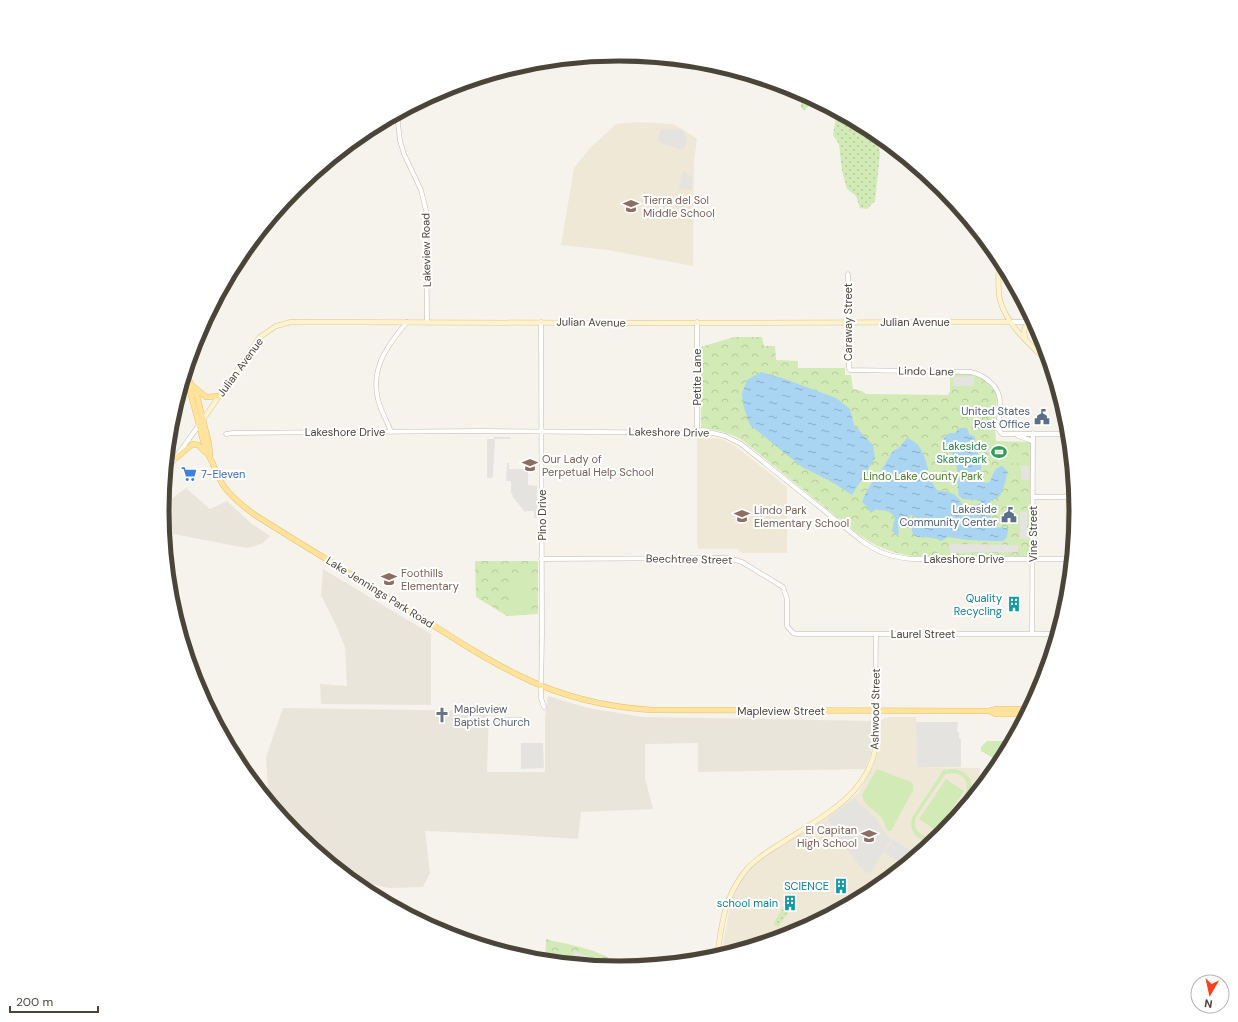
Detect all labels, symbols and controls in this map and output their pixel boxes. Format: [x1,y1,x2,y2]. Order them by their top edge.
place label: Tierra del Sol Middle School [643,193,715,220]
school or university icon: Tierra del Sol Middle School [622,197,640,215]
street label: Lakeview Road [418,213,434,287]
street label: Caraway Street [841,283,855,361]
street label: Julian Avenue [556,314,626,330]
street label: Julian Avenue [880,315,950,329]
street label: Julian Avenue [214,335,266,399]
street label: Petite Lane [690,349,704,405]
street label: Lindo Lane [898,364,954,378]
place label: United States Post Office [961,404,1030,431]
public building icon: United States Post Office [1033,408,1051,426]
street label: Lakeshore Drive [629,424,709,440]
street label: Lakeshore Drive [305,425,385,439]
place label: Lakeside Skatepark [936,439,987,466]
sports icon: Lakeside Skatepark [990,443,1008,461]
place label: Our Lady of Perpetual Help School [542,452,654,479]
school or university icon: Our Lady of Perpetual Help School [521,456,539,474]
supermarket icon: 7-Eleven [180,465,198,483]
place label: 7-Eleven [201,467,245,481]
park label: Lindo Lake County Park [863,469,983,483]
street label: Pino Drive [535,490,549,540]
place label: Lakeside Community Center [899,502,997,529]
place label: Lindo Park Elementary School [754,503,849,530]
public building icon: Lakeside Community Center [1000,506,1018,524]
street label: Vine Street [1026,506,1040,562]
school or university icon: Lindo Park Elementary School [733,507,751,525]
street label: Beechtree Street [646,551,732,567]
street label: Lakeshore Drive [924,552,1004,566]
street label: Lake Jennings Park Road [324,553,436,631]
place label: Foothills Elementary [401,566,459,593]
school or university icon: Foothills Elementary [380,570,398,588]
place label: Quality Recycling [954,591,1002,618]
building icon: Quality Recycling [1005,595,1023,613]
street label: Laurel Street [891,627,955,641]
street label: Ashwood Street [867,668,883,750]
place label: Mapleview Baptist Church [454,702,530,729]
street label: Mapleview Street [737,704,825,718]
church icon: Mapleview Baptist Church [433,706,451,724]
place label: El Capitan High School [797,823,857,850]
school or university icon: El Capitan High School [860,827,878,845]
building icon: SCIENCE [832,877,850,895]
place label: SCIENCE [784,879,829,893]
building icon: school main [781,894,799,912]
place label: school main [717,896,778,910]
north arrow [1190,974,1230,1014]
scale bar [10,988,98,1014]
text: 200 m [16,994,53,1010]
text: N [1203,996,1213,1011]

